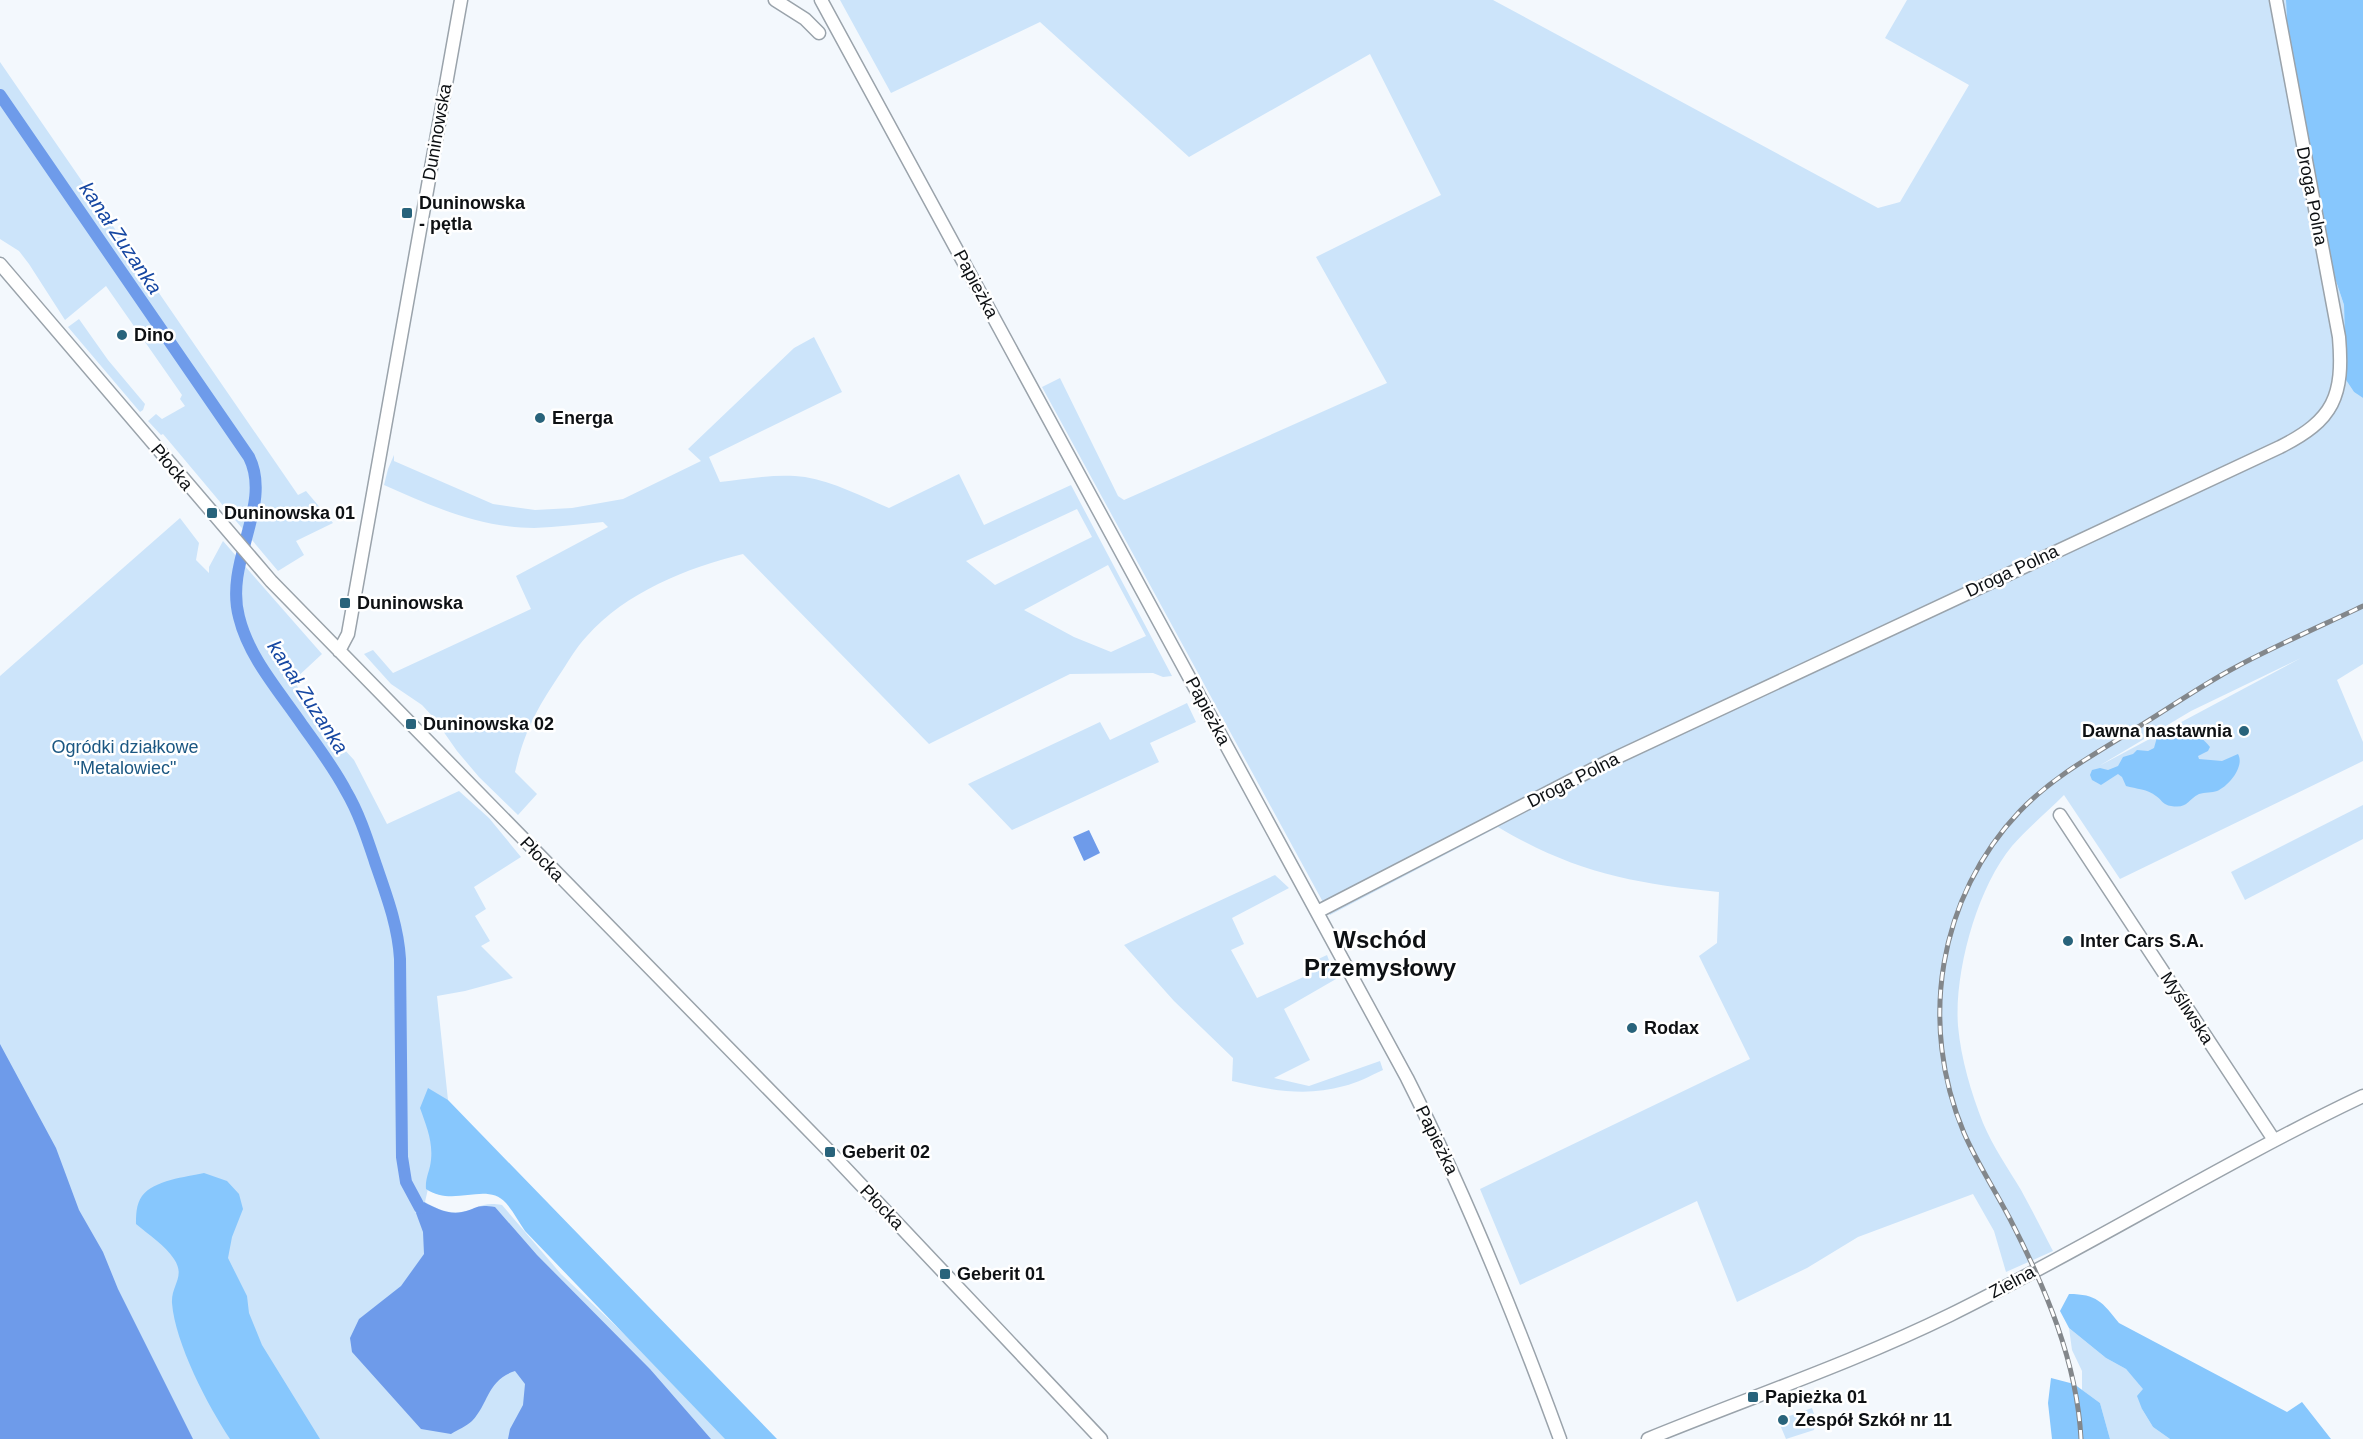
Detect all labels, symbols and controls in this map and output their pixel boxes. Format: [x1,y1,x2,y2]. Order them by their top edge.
street label: Duninowska [419,81,456,182]
street label: Droga Polna [2293,145,2332,248]
water label: kanał Zuzanka [76,178,166,298]
place label: Duninowska - pętla [419,193,526,234]
marker: Duninowska - pętla [400,206,414,220]
street label: Papieżka [950,247,1003,322]
place label: Dino [134,325,174,345]
marker: Dino [115,328,129,342]
place label: Energa [552,408,614,428]
marker: Energa [533,411,547,425]
street label: Płocka [147,440,198,495]
place label: Duninowska 01 [224,503,355,523]
marker: Duninowska 01 [205,506,219,520]
street label: Droga Polna [1962,540,2062,601]
place label: Duninowska [357,593,464,613]
marker: Duninowska [338,596,352,610]
water label: kanał Zuzanka [263,636,353,758]
street label: Papieżka [1182,674,1235,749]
place label: Duninowska 02 [423,714,554,734]
marker: Duninowska 02 [404,717,418,731]
place label: Dawna nastawnia [2082,721,2233,741]
marker: Dawna nastawnia [2237,724,2251,738]
park label: Ogródki działkowe "Metalowiec" [51,737,199,778]
street label: Droga Polna [1524,748,1623,812]
street label: Płocka [516,833,569,886]
district label: Wschód Przemysłowy [1304,926,1457,981]
place label: Inter Cars S.A. [2080,931,2204,951]
marker: Inter Cars S.A. [2061,934,2075,948]
street label: Myśliwska [2156,968,2218,1049]
place label: Rodax [1644,1018,1699,1038]
marker: Rodax [1625,1021,1639,1035]
street label: Papieżka [1412,1102,1463,1179]
place label: Geberit 02 [842,1142,930,1162]
marker: Geberit 02 [823,1145,837,1159]
street label: Płocka [856,1181,909,1234]
street label: Zielna [1986,1261,2039,1302]
place label: Geberit 01 [957,1264,1045,1284]
marker: Geberit 01 [938,1267,952,1281]
place label: Papieżka 01 [1765,1387,1867,1407]
marker: Papieżka 01 [1746,1390,1760,1404]
place label: Zespół Szkół nr 11 [1795,1410,1952,1430]
marker: Zespół Szkół nr 11 [1776,1413,1790,1427]

